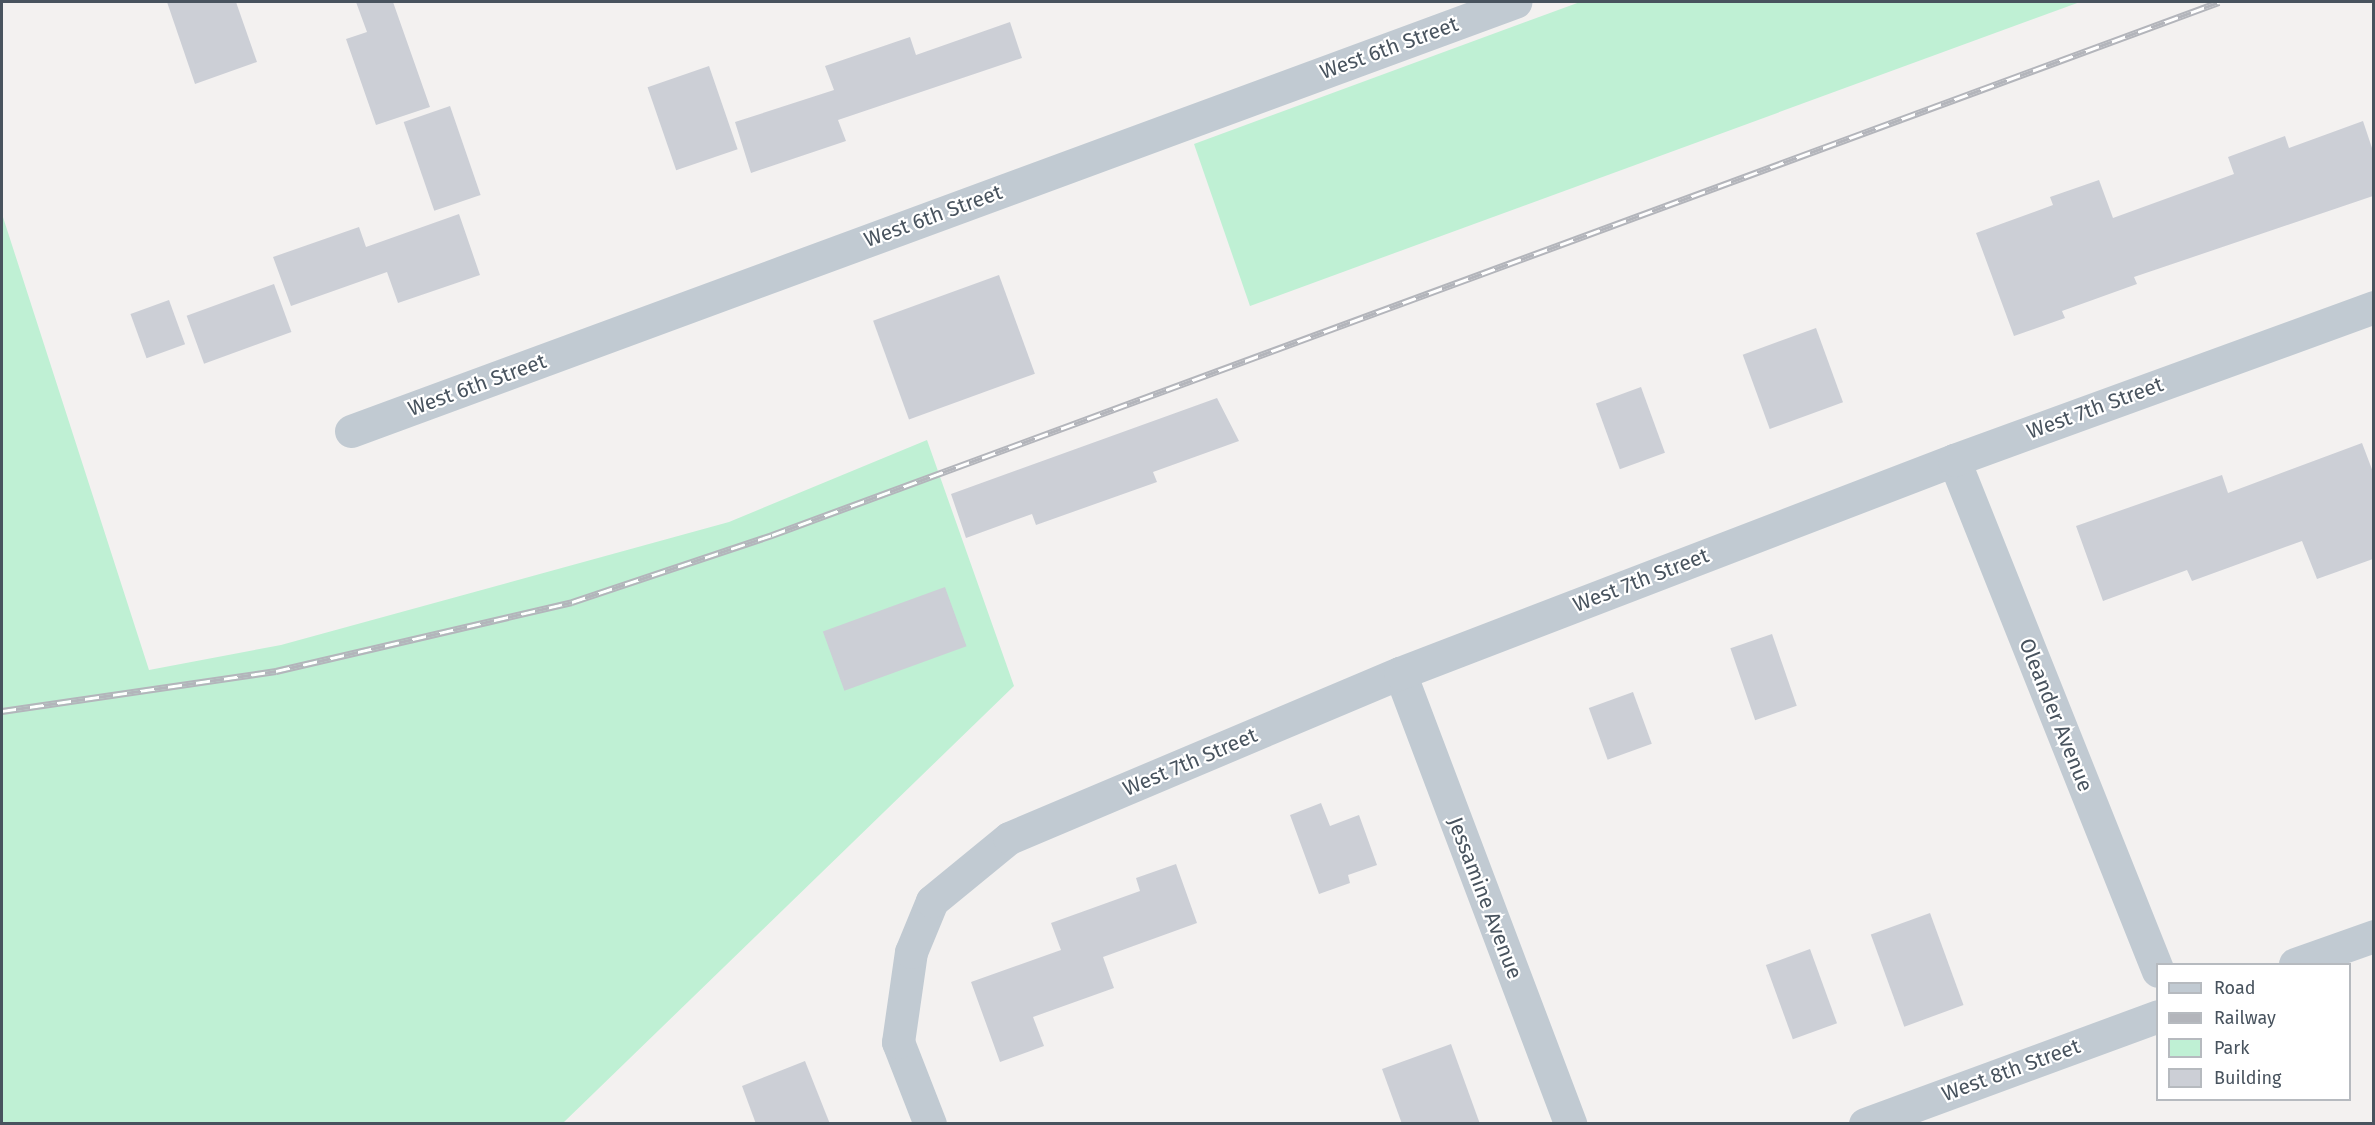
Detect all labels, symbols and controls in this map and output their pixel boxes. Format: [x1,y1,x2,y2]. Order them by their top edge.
street label: West 6th Street [1316,11,1462,85]
street label: West 6th Street [860,179,1006,253]
street label: West 6th Street [404,348,550,422]
street label: West 7th Street [2023,372,2167,444]
street label: West 7th Street [1570,543,1712,617]
street label: Oleander Avenue [2014,635,2098,795]
street label: West 7th Street [1119,722,1261,802]
street label: Jessamine Avenue [1443,813,1527,983]
legend [2156,963,2351,1101]
text: Road [2214,977,2256,999]
text: Railway [2214,1007,2276,1029]
street label: West 8th Street [1938,1033,2084,1107]
text: Park [2214,1037,2249,1059]
text: Building [2214,1067,2281,1089]

